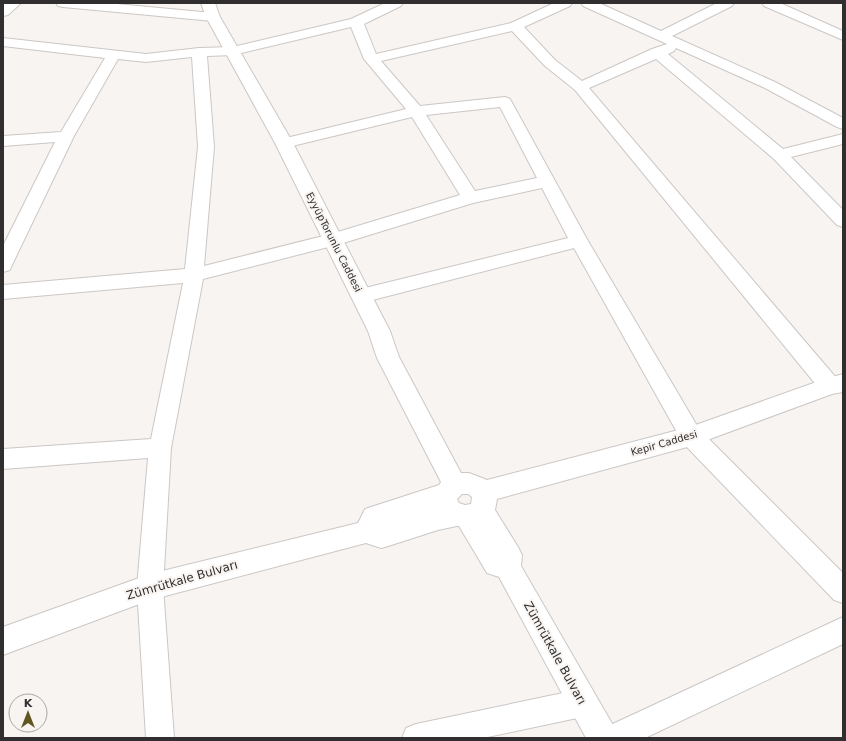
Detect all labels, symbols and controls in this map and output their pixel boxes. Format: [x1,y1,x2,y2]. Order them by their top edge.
street label: EyyüpTorunlu Caddesi [304,190,364,294]
street label: Kepir Caddesi [630,428,698,458]
street label: Zümrütkale Bulvarı [125,557,239,603]
street label: Zümrütkale Bulvarı [521,599,589,707]
north arrow [8,693,48,733]
text: K [24,697,33,710]

